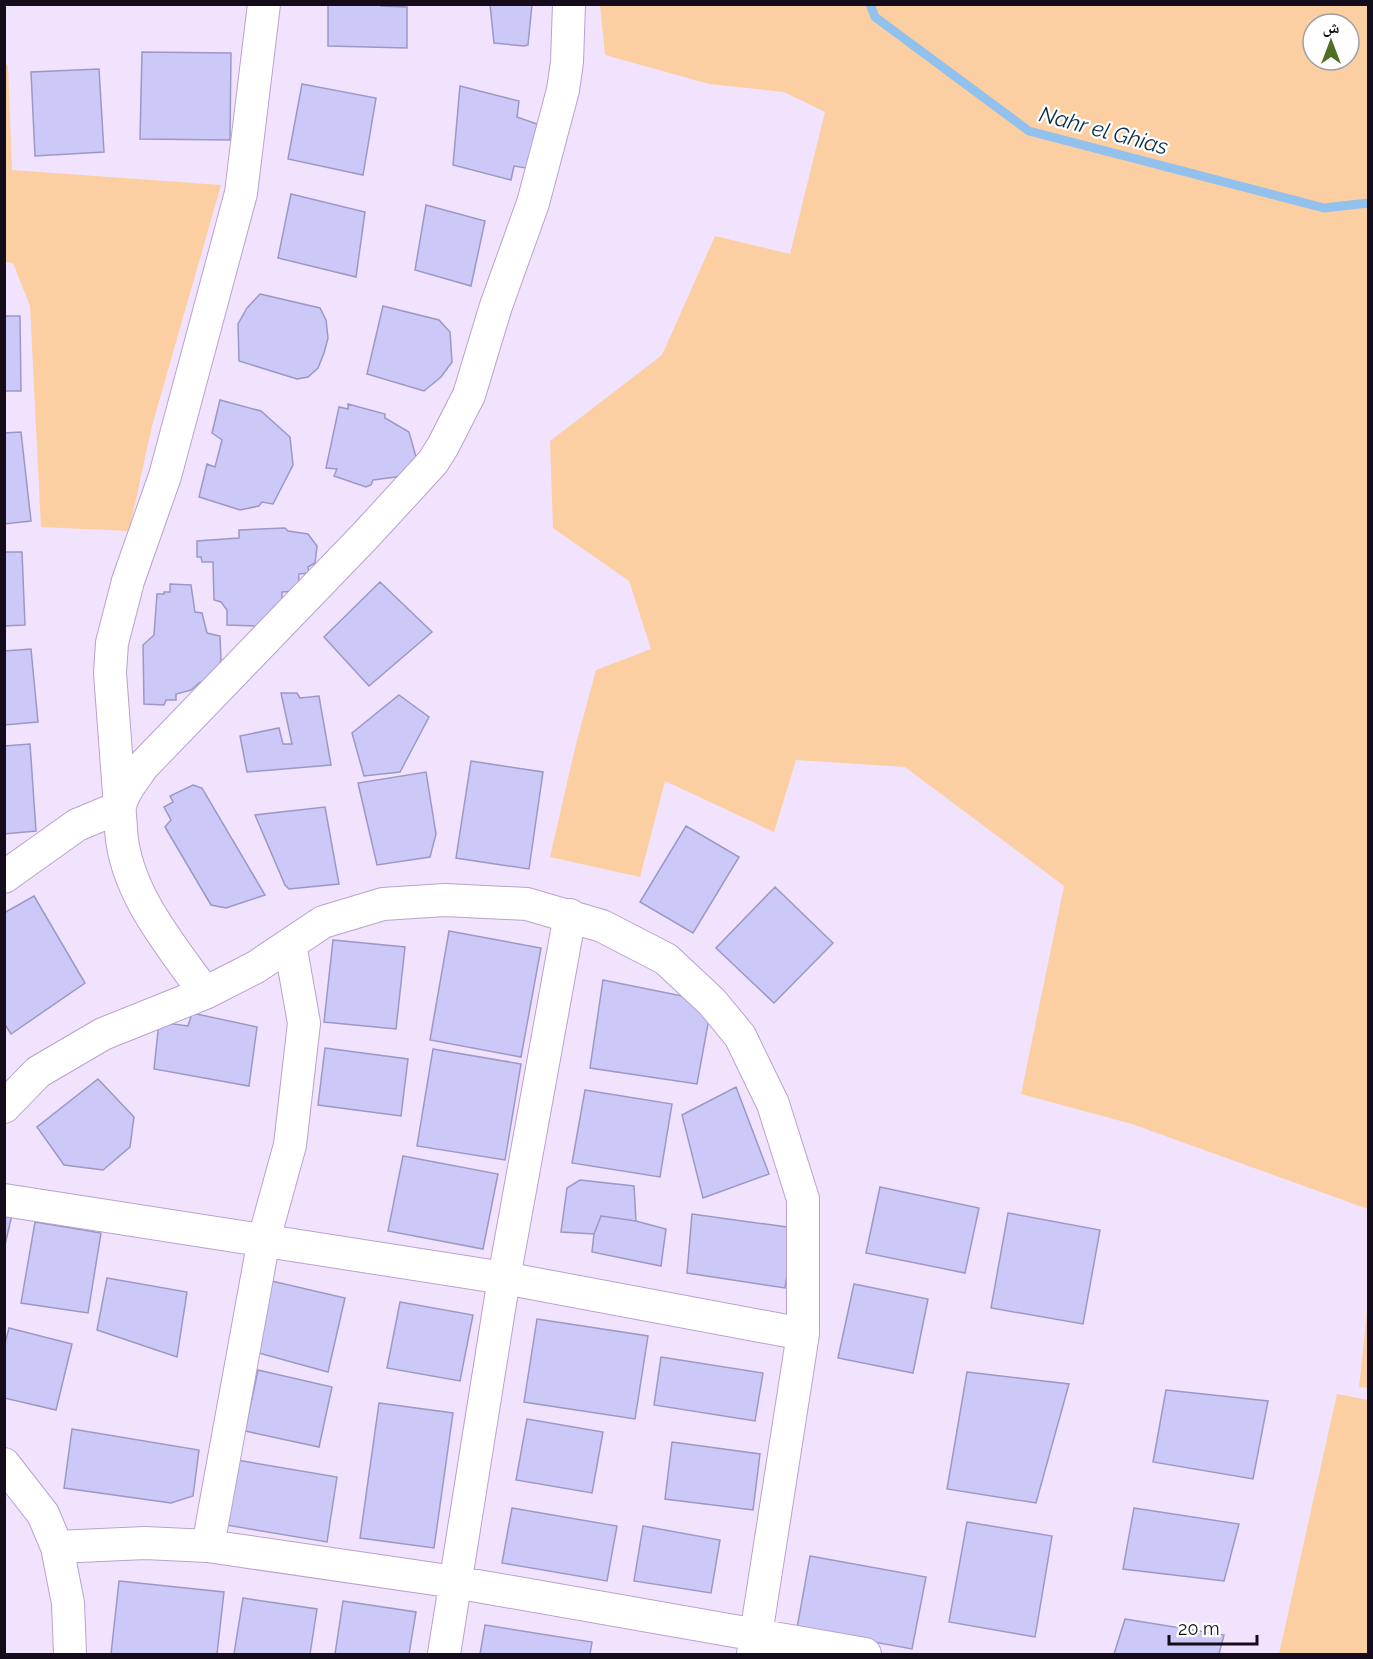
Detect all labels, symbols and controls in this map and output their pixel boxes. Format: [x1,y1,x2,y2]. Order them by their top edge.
north arrow [1301,12,1361,72]
text: ش [1323,18,1340,37]
water label: Nahr el Ghias [1037,100,1171,160]
scale bar [1169,1608,1258,1646]
text: 20 m [1178,1618,1220,1639]

